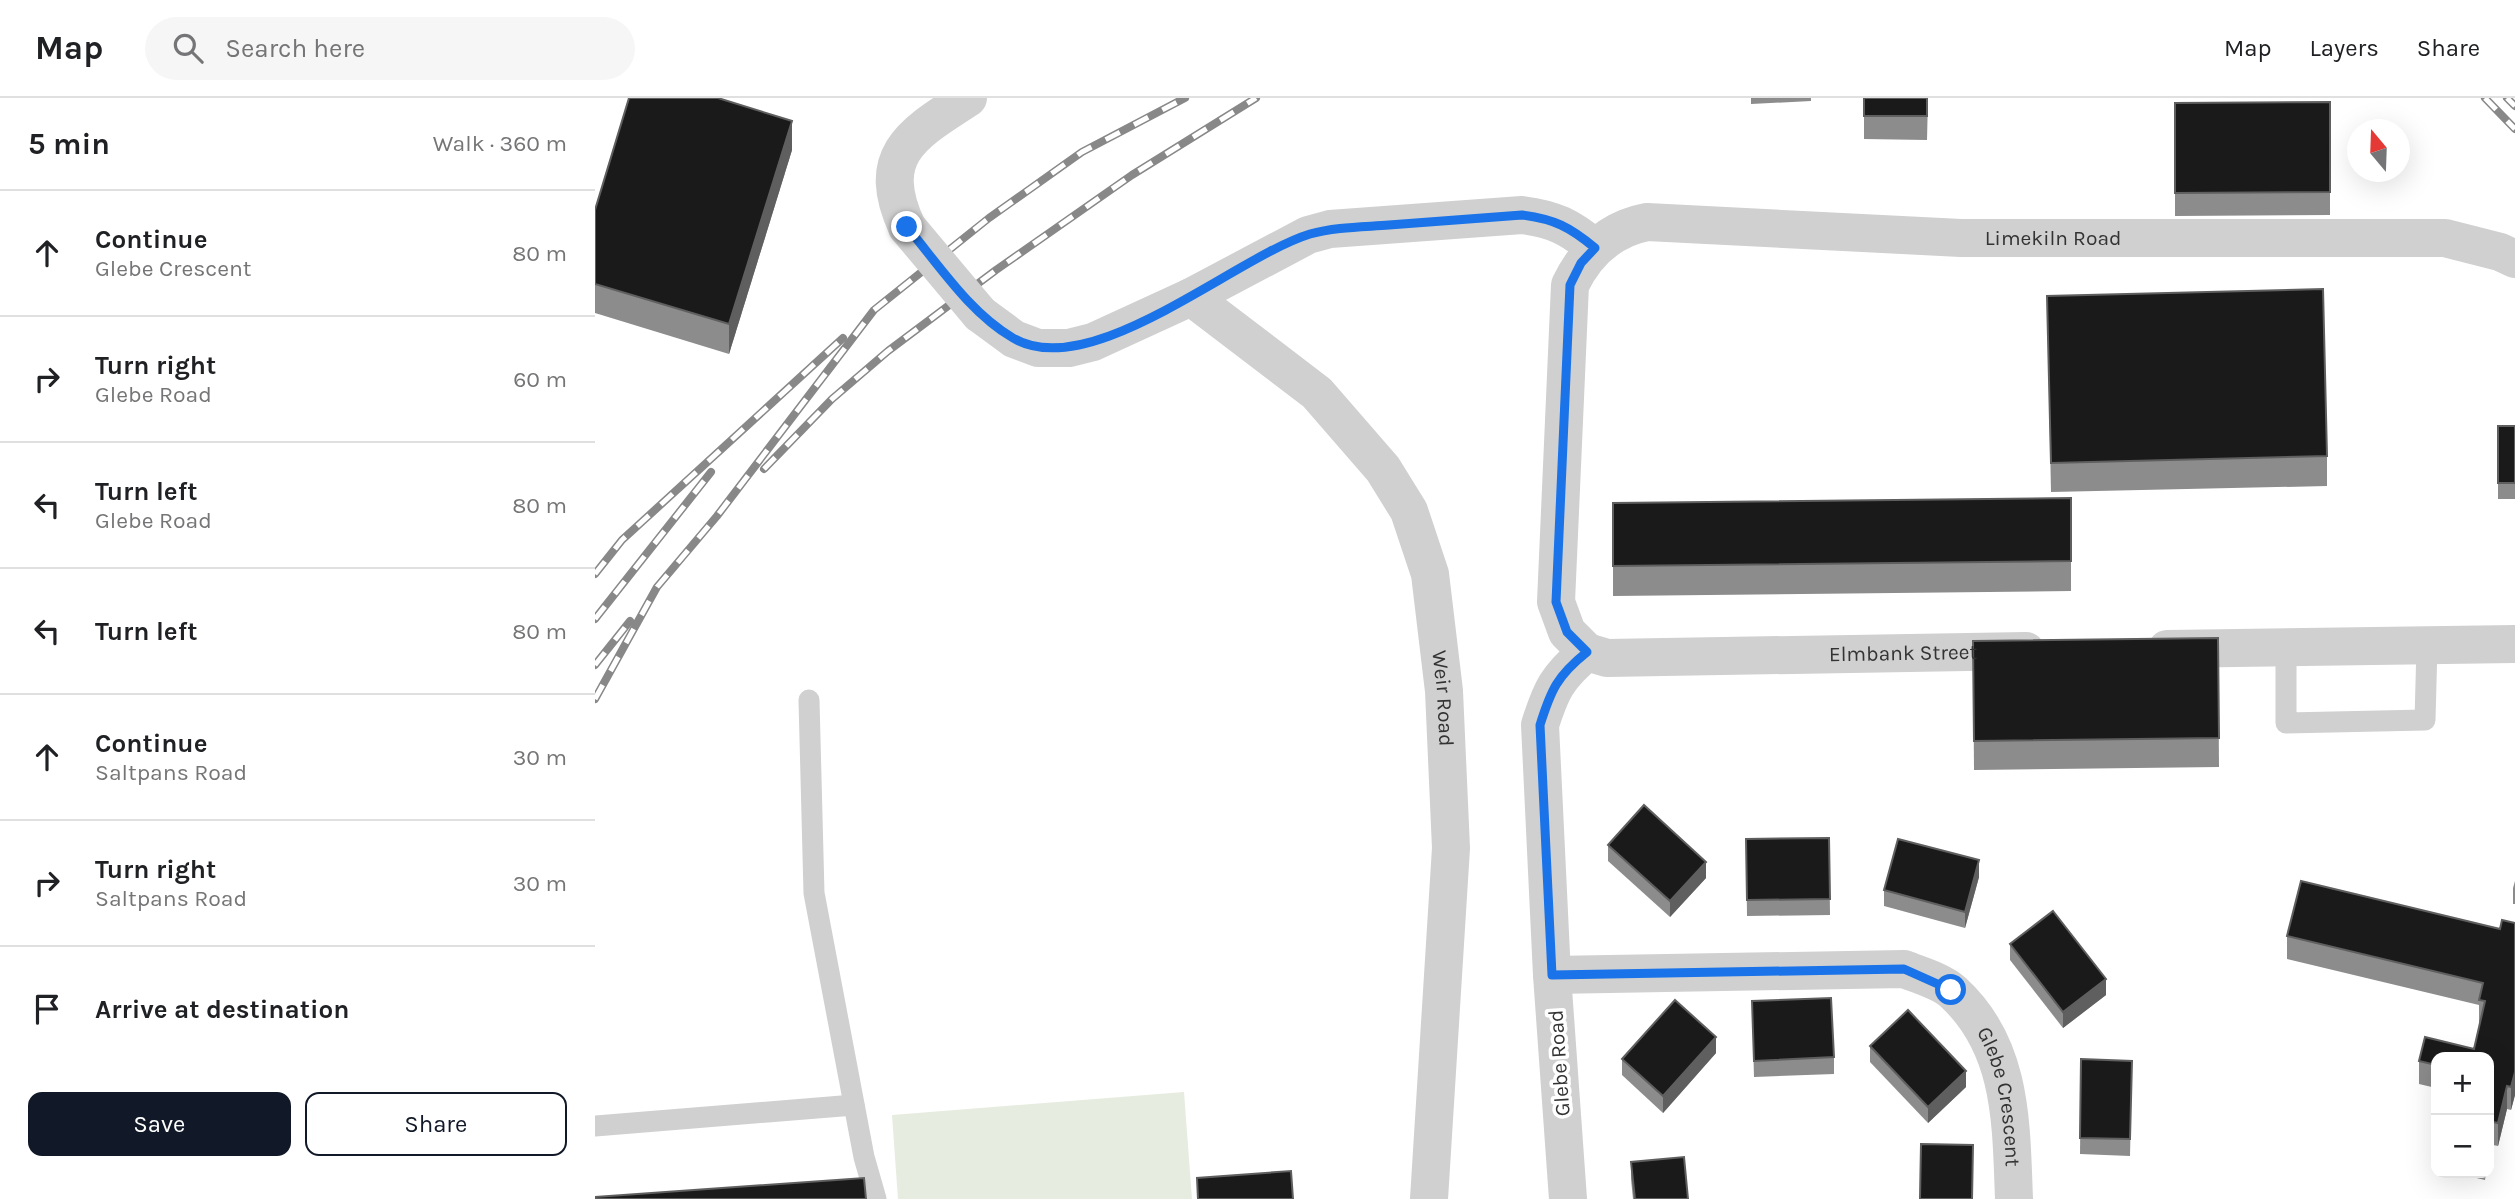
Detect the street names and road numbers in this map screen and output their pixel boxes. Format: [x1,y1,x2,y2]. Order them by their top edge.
street label: Limekiln Road [1985,226,2121,250]
street label: Elmbank Street [1829,640,1978,666]
street label: Weir Road [1427,649,1458,747]
street label: Glebe Road [1543,1009,1575,1117]
street label: Glebe Crescent [1972,1023,2025,1167]

